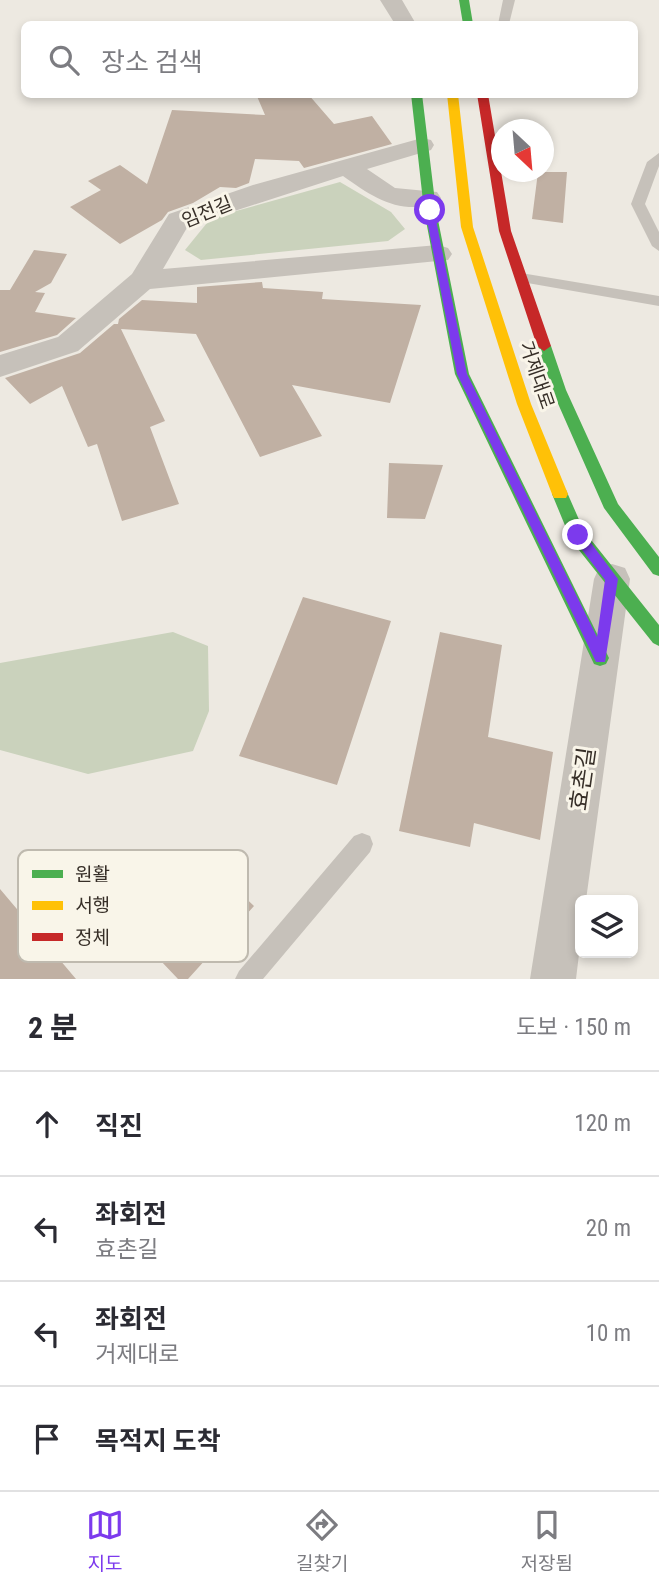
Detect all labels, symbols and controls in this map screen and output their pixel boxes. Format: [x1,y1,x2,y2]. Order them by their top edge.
search box [21,21,638,98]
icon: search [45,41,83,79]
text: 장소 검색 [101,47,203,77]
north arrow [491,119,554,182]
street label: 임전길 [178,192,236,232]
route start [414,194,445,225]
street label: 거제대로 [515,338,559,412]
route end [562,519,593,550]
street label: 효촌길 [565,746,601,812]
legend [18,850,248,962]
text: 원활 [75,863,110,886]
text: 서행 [75,894,110,917]
map controls [575,895,638,958]
button: layers [575,895,638,958]
text: 정체 [75,926,110,949]
text: 2 분 [28,1010,78,1045]
text: 도보 · 150 m [516,1014,631,1041]
icon: ahead [28,1105,66,1143]
text: 120 m [574,1110,631,1137]
text: 직진 [95,1111,143,1141]
text: 좌회전 [95,1199,167,1229]
icon: left [28,1210,66,1248]
text: 20 m [586,1215,631,1242]
text: 효촌길 [95,1236,158,1263]
text: 좌회전 [95,1304,167,1334]
icon: left [28,1315,66,1353]
text: 10 m [586,1320,631,1347]
text: 거제대로 [95,1341,180,1368]
icon: arrive [28,1420,66,1458]
text: 목적지 도착 [95,1426,221,1456]
tab: 지도 [86,1506,124,1575]
tab: 길찾기 [296,1506,349,1575]
tab: 저장됨 [521,1506,573,1575]

